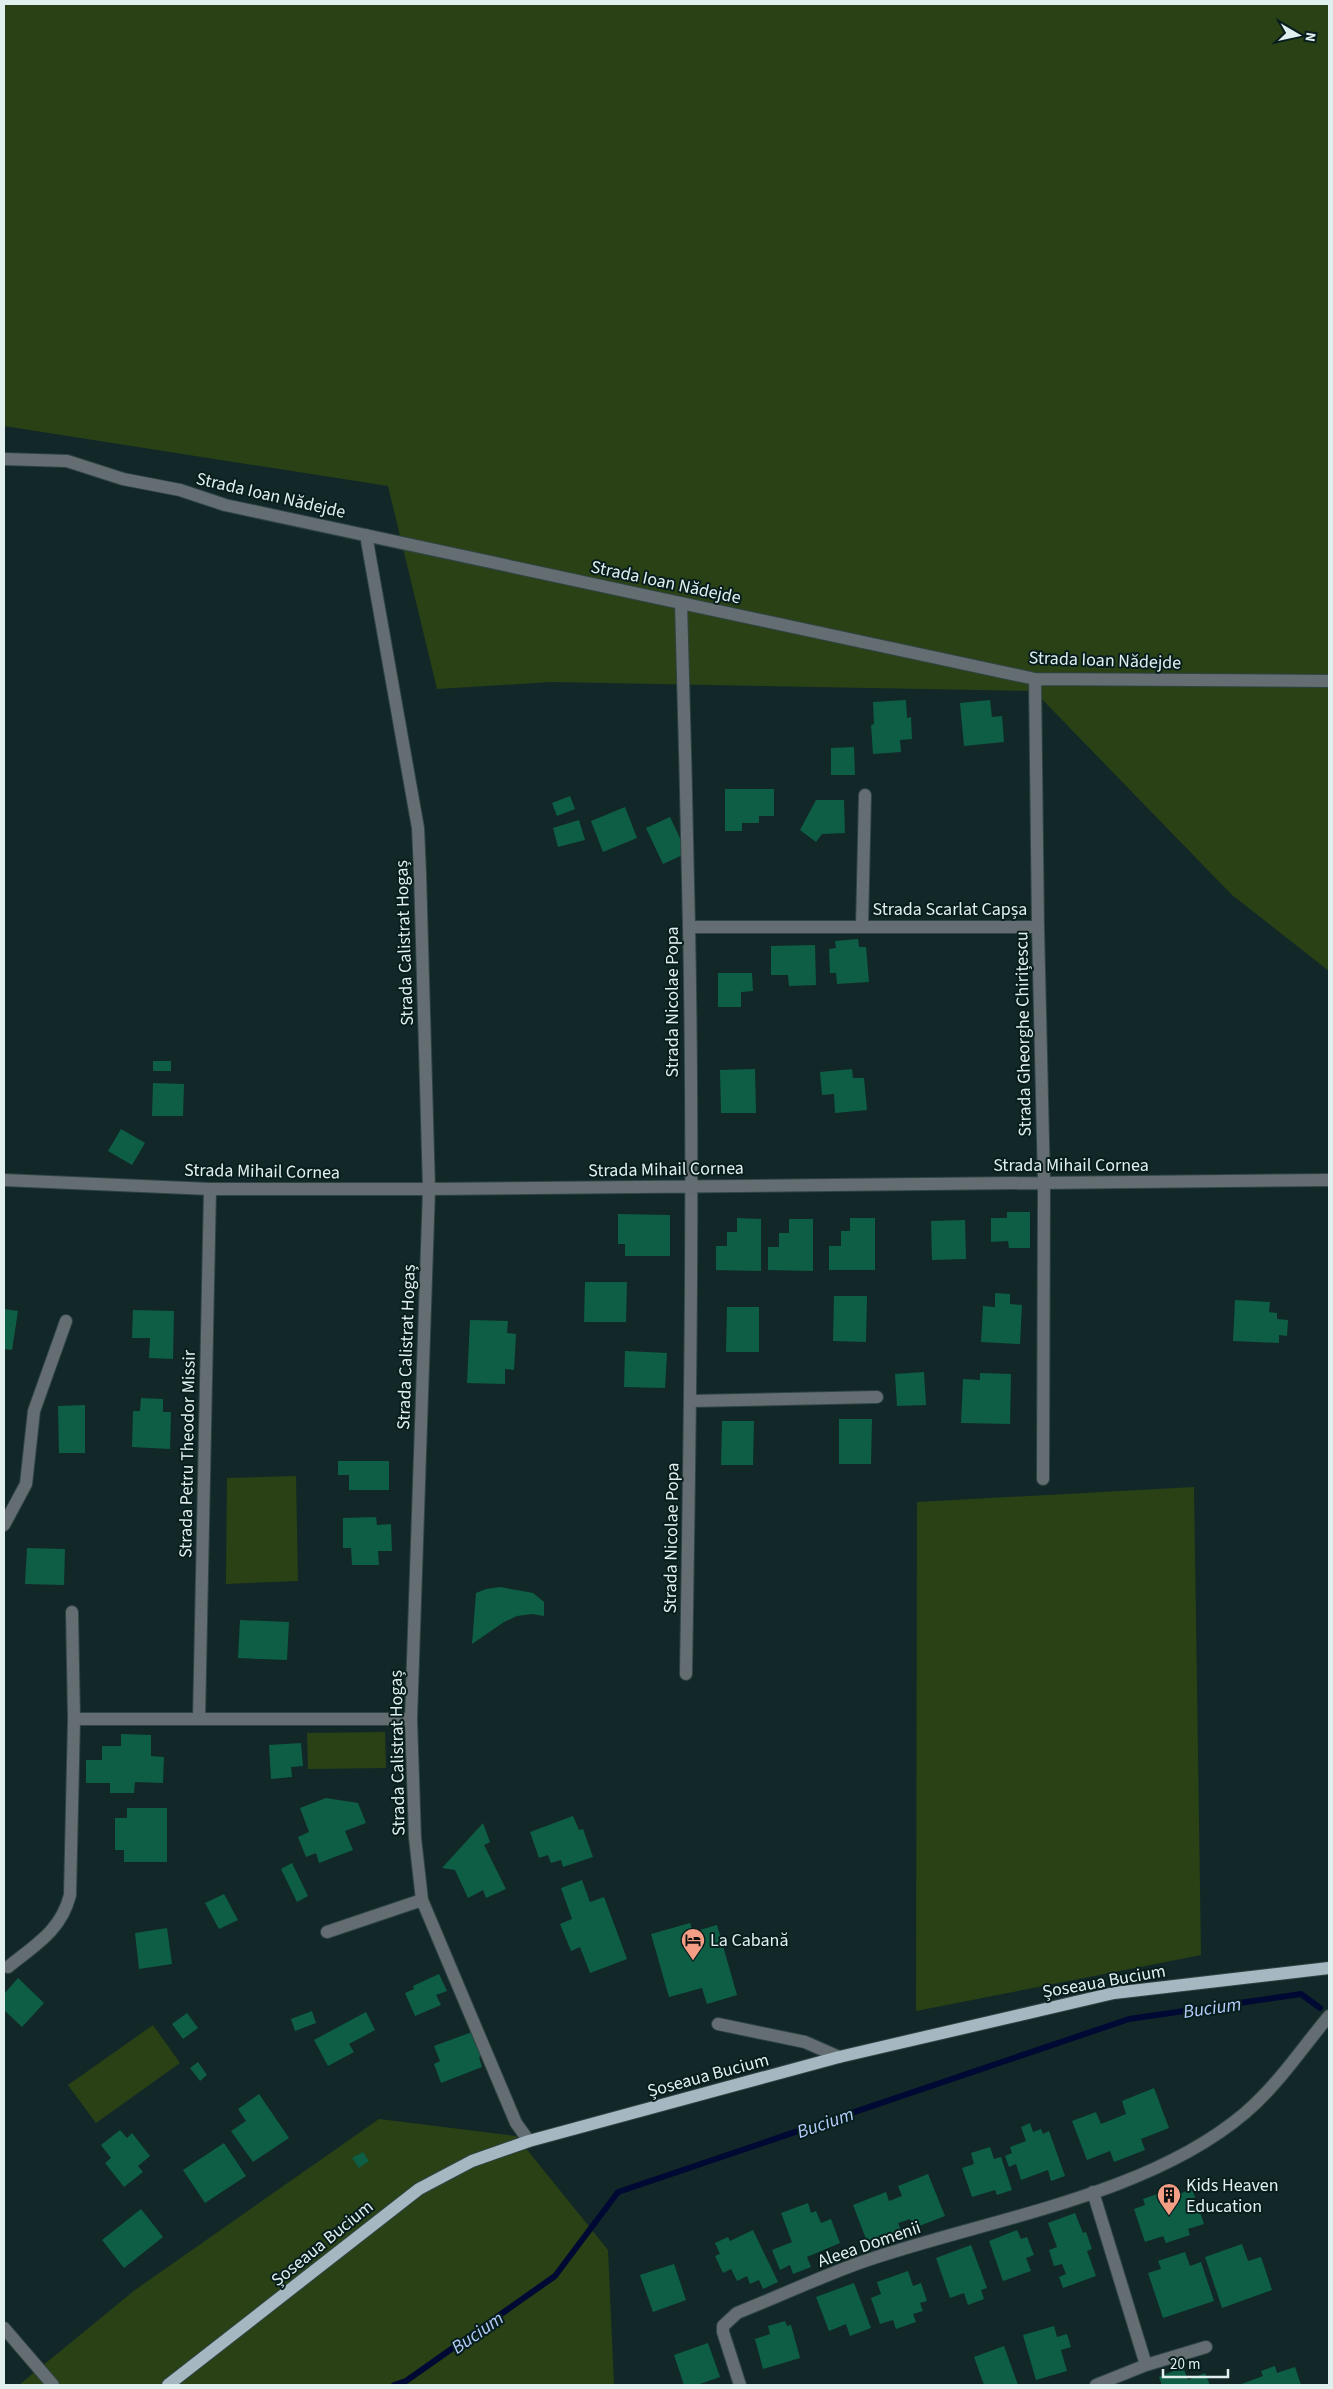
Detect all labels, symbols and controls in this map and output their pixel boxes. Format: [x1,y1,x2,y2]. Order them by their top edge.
north arrow [1273,10,1323,60]
text: N [1299,31,1320,43]
street label: Strada Ioan Nădejde [194,466,348,525]
street label: Strada Ioan Nădejde [589,554,743,611]
street label: Strada Ioan Nădejde [1028,645,1182,676]
street label: Strada Calistrat Hogaș [389,860,420,1026]
street label: Strada Scarlat Capșa [873,897,1027,922]
street label: Strada Nicolae Popa [660,927,685,1078]
street label: Strada Gheorghe Chirițescu [1009,931,1038,1137]
street label: Strada Mihail Cornea [993,1153,1149,1178]
street label: Strada Mihail Cornea [588,1156,744,1183]
street label: Strada Mihail Cornea [184,1158,340,1185]
street label: Strada Calistrat Hogaș [391,1264,422,1430]
street label: Strada Petru Theodor Missir [173,1349,202,1558]
street label: Strada Nicolae Popa [658,1462,685,1614]
street label: Strada Calistrat Hogaș [384,1670,411,1836]
hotel icon: La Cabană [680,1927,706,1961]
place label: La Cabană [710,1928,788,1953]
street label: Șoseaua Bucium [1040,1958,1168,2005]
water label: Bucium [1181,1991,1243,2026]
street label: Șoseaua Bucium [645,2047,772,2104]
water label: Bucium [793,2101,858,2146]
place label: Kids Heaven Education [1186,2173,1279,2219]
building icon: Kids Heaven Education [1156,2182,1182,2216]
street label: Șoseaua Bucium [266,2194,379,2292]
street label: Aleea Domenii [814,2215,924,2274]
water label: Bucium [446,2305,510,2361]
scale bar [1163,2346,1228,2378]
text: 20 m [1170,2354,1200,2375]

